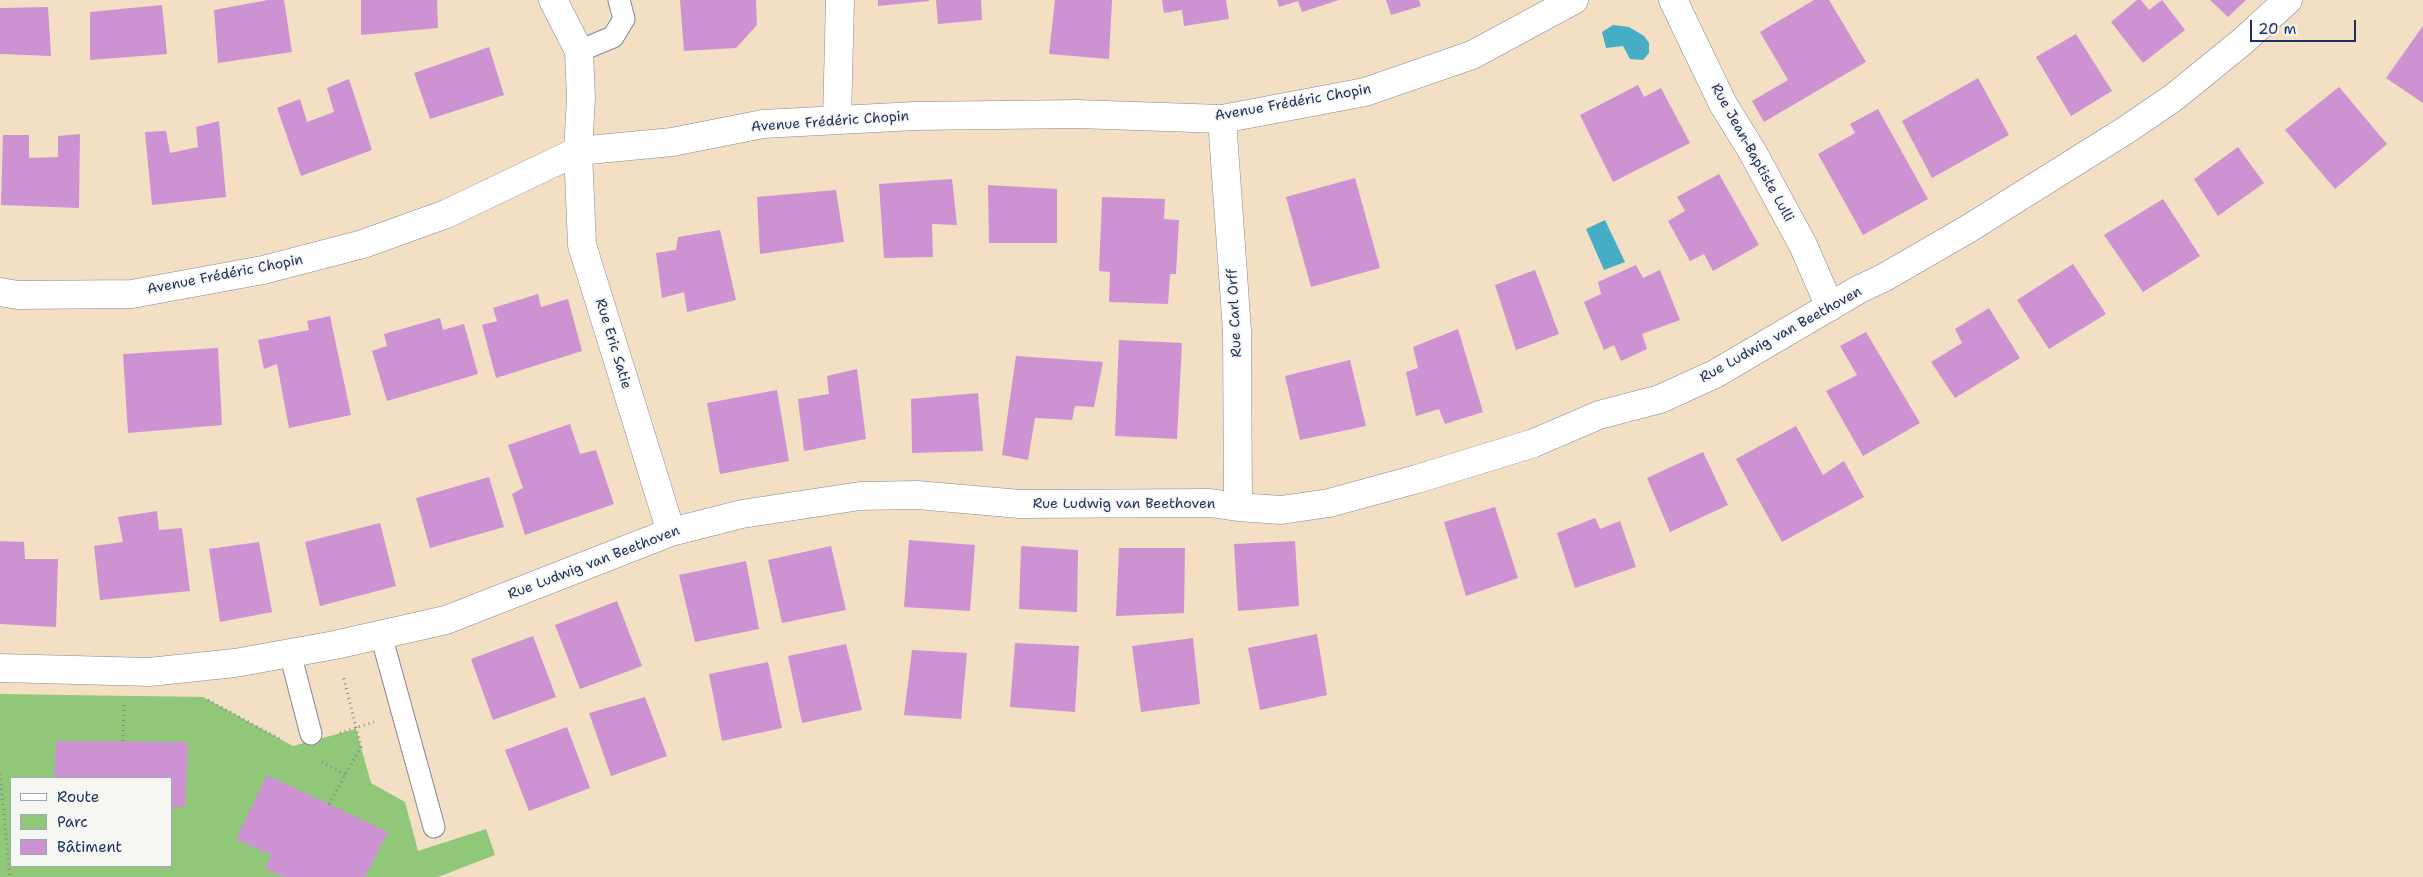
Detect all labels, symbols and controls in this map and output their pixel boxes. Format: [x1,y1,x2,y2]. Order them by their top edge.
scale bar [2253,10,2359,42]
text: 20 m [2258,19,2297,39]
street label: Avenue Frédéric Chopin [1213,81,1373,125]
street label: Rue Jean-Baptiste Lulli [1707,81,1797,225]
street label: Avenue Frédéric Chopin [750,108,910,136]
street label: Avenue Frédéric Chopin [146,252,304,298]
street label: Rue Carl Orff [1224,268,1246,358]
street label: Rue Ludwig van Beethoven [1697,283,1865,387]
street label: Rue Eric Satie [591,297,635,391]
street label: Rue Ludwig van Beethoven [1033,496,1215,512]
street label: Rue Ludwig van Beethoven [506,522,682,604]
legend [10,777,172,867]
text: Route [57,787,99,807]
text: Parc [57,812,88,832]
text: Bâtiment [57,837,122,857]

